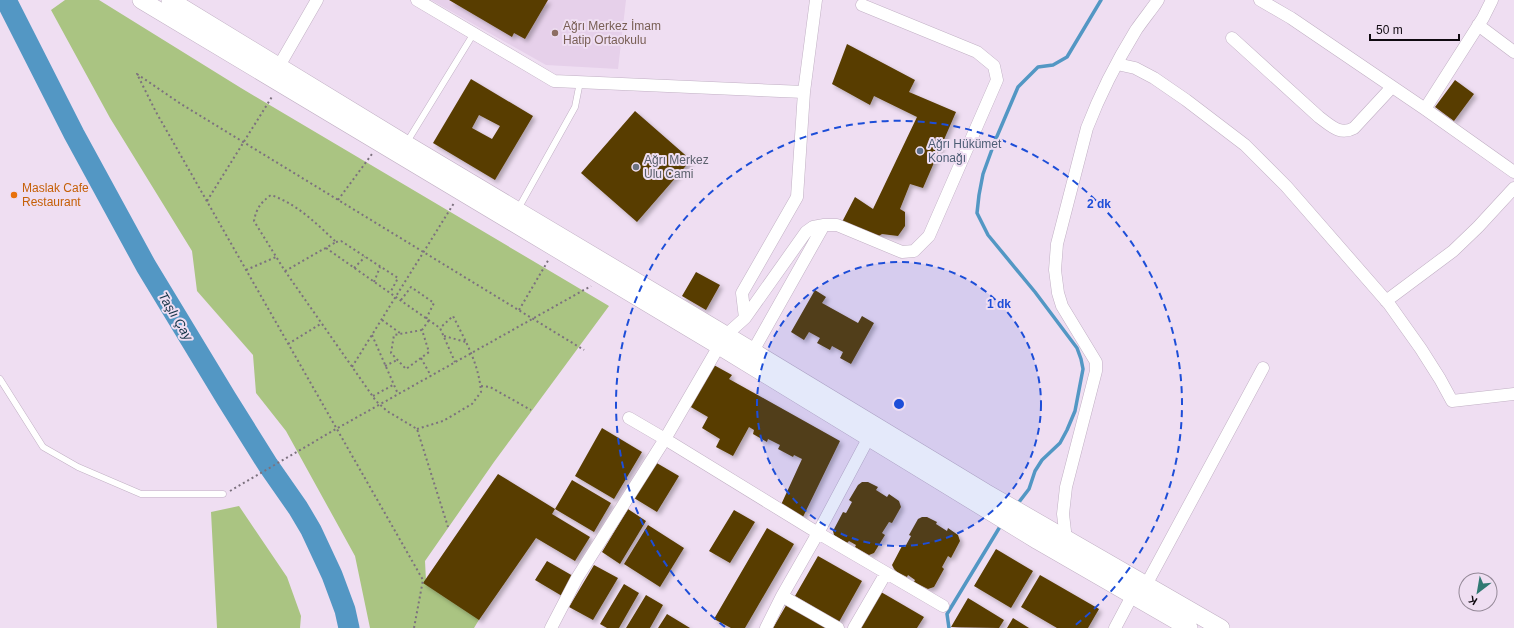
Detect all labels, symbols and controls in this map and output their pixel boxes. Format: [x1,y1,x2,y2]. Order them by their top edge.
scale bar [1370,16,1459,42]
place label: Ağrı Merkez İmam Hatip Ortaokulu [563,19,661,47]
text: 50 m [1376,23,1403,37]
marker: Ağrı Merkez İmam Hatip Ortaokulu [550,28,560,38]
place label: Ağrı Hükümet Konağı [928,137,1002,165]
marker: Ağrı Hükümet Konağı [915,146,925,156]
place label: Ağrı Merkez Ulu Cami [644,153,709,181]
marker: Ağrı Merkez Ulu Cami [631,162,641,172]
place label: Maslak Cafe Restaurant [22,181,89,209]
marker: Maslak Cafe Restaurant [9,190,19,200]
text: 2 dk [1087,197,1111,211]
water label: Taşlı Çay [155,289,197,344]
text: 1 dk [987,297,1011,311]
centre of rings [892,397,906,411]
north arrow [1458,572,1498,612]
text: K [1466,593,1479,608]

